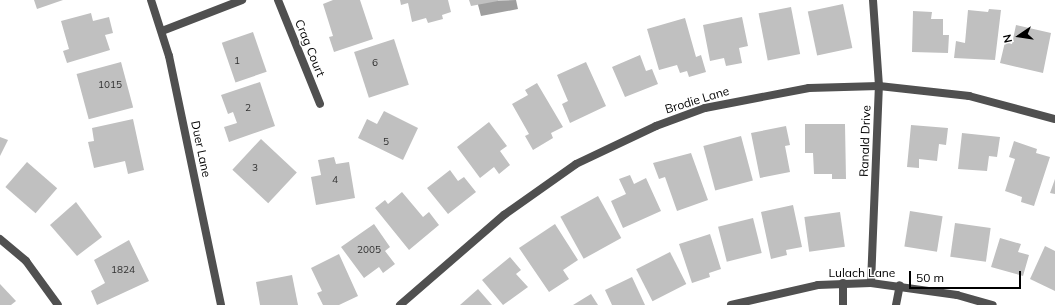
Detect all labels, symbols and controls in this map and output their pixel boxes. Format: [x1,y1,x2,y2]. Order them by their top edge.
north arrow [999,16,1039,56]
street label: Crag Court [292,17,328,79]
text: N [1000,33,1015,44]
house number: 1 [234,55,240,67]
house number: 6 [372,57,378,69]
house number: 1015 [98,79,122,91]
street label: Brodie Lane [663,83,731,117]
house number: 2 [245,102,251,114]
street label: Ranald Drive [857,105,873,177]
street label: Duer Lane [188,120,214,178]
house number: 5 [383,136,389,148]
house number: 3 [252,162,258,174]
house number: 4 [332,174,338,186]
house number: 2005 [357,244,381,256]
scale bar [911,263,1023,289]
house number: 1824 [111,264,135,276]
street label: Lulach Lane [829,266,895,280]
text: 50 m [916,270,944,285]

